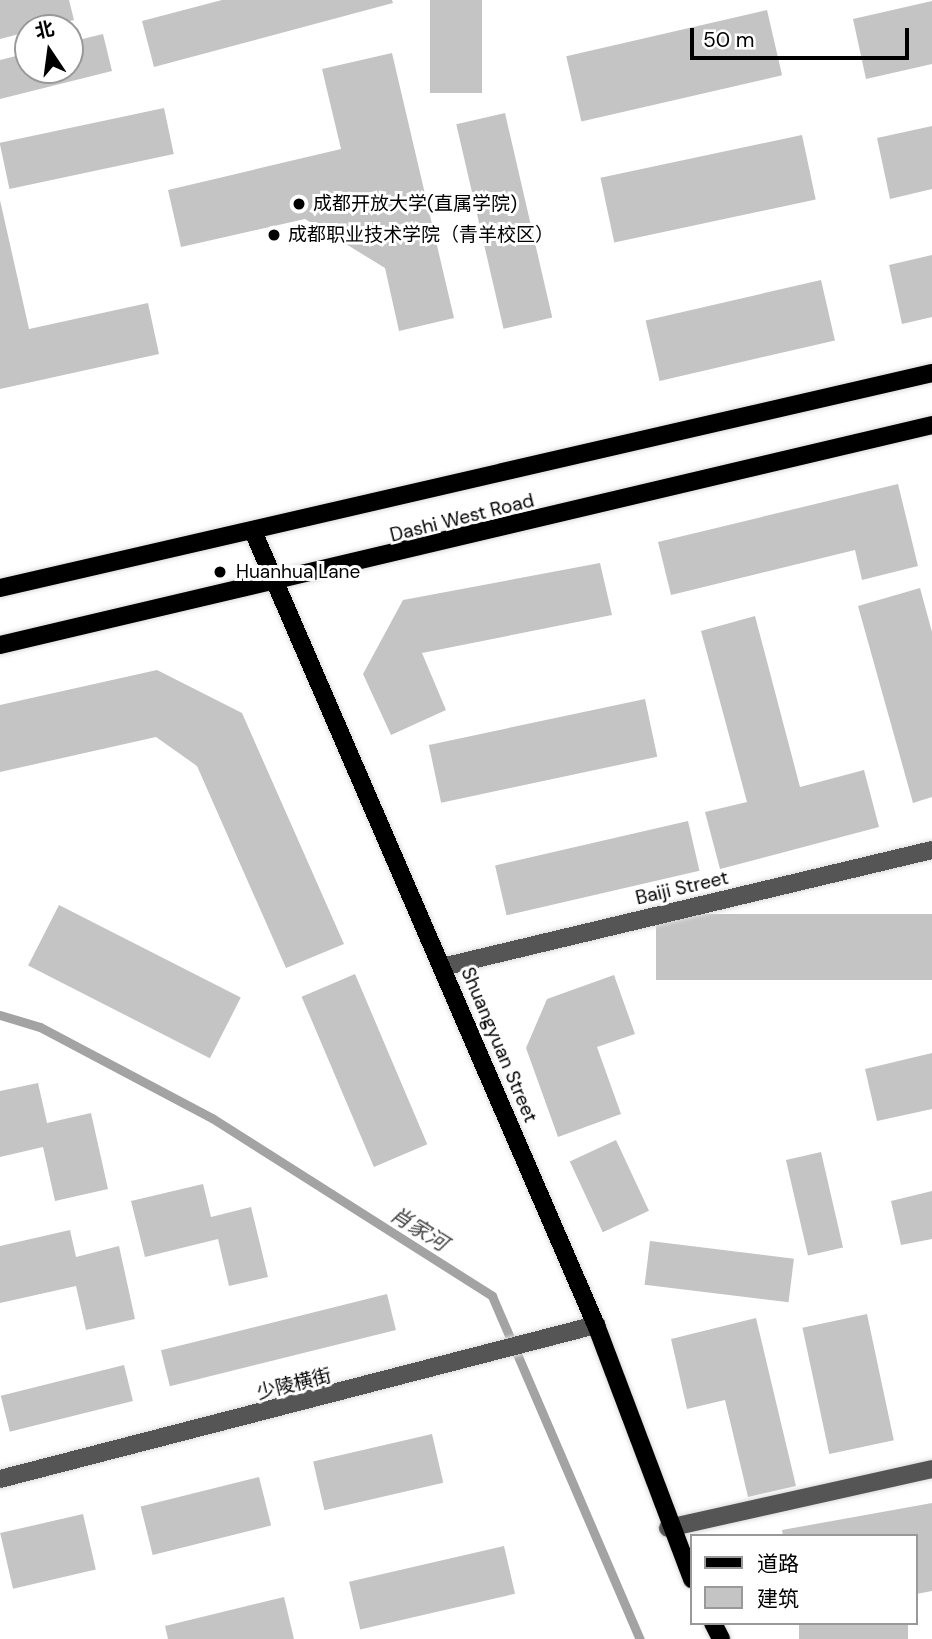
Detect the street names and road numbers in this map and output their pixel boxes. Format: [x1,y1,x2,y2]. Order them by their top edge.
street label: Dashi West Road [388,489,536,547]
street label: Baiji Street [633,866,731,910]
street label: Shuangyuan Street [456,964,542,1126]
street label: 少陵横街 [254,1364,334,1404]

